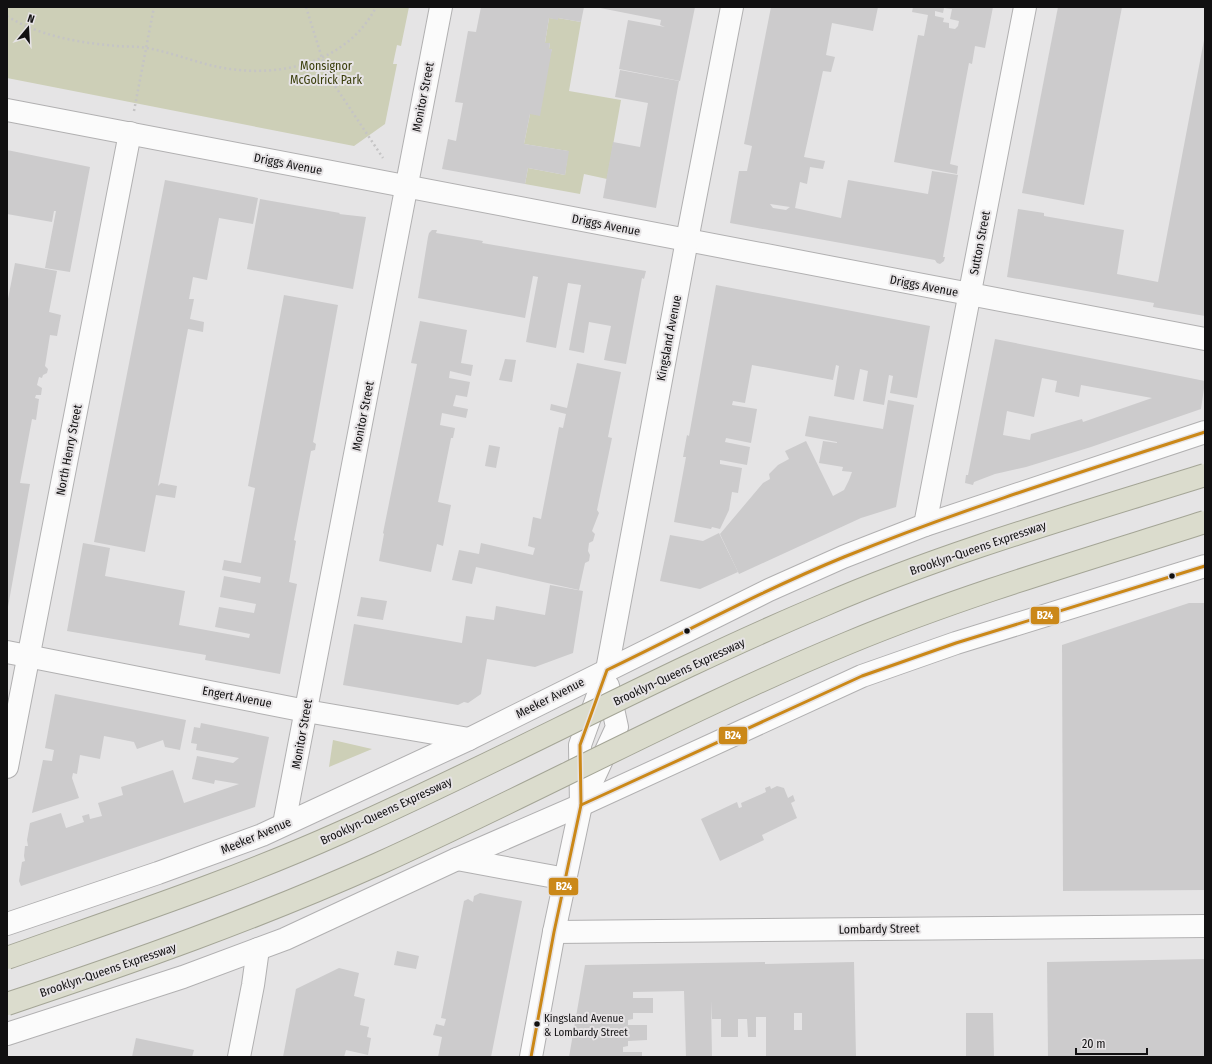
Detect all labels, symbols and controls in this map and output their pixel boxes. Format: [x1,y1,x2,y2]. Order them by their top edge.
north arrow [8,8,48,48]
text: N [26,12,36,26]
park label: Monsignor McGolrick Park [290,59,362,87]
street label: Monitor Street [409,61,437,133]
street label: Driggs Avenue [253,151,323,178]
street label: Sutton Street [967,210,993,276]
street label: Driggs Avenue [571,212,641,239]
street label: Driggs Avenue [889,273,959,300]
street label: Kingsland Avenue [654,294,684,382]
street label: Monitor Street [349,380,377,452]
street label: North Henry Street [53,403,85,497]
street label: Brooklyn-Queens Expressway [908,518,1049,578]
unlabelled marker [1167,571,1177,581]
line badge: B24 [1030,606,1060,625]
text: B24 [1037,609,1054,622]
unlabelled marker [682,626,692,636]
street label: Brooklyn-Queens Expressway [611,635,748,709]
street label: Meeker Avenue [513,675,587,721]
street label: Engert Avenue [201,683,273,711]
street label: Monitor Street [289,698,315,770]
line badge: B24 [718,726,748,745]
text: B24 [725,729,742,742]
street label: Brooklyn-Queens Expressway [318,774,455,848]
street label: Meeker Avenue [219,815,293,857]
line badge: B24 [548,877,579,896]
text: B24 [556,880,573,893]
street label: Lombardy Street [839,921,920,937]
street label: Brooklyn-Queens Expressway [38,940,179,1000]
place label: Kingsland Avenue & Lombardy Street [544,1012,628,1039]
marker: Kingsland Avenue & Lombardy Street [532,1019,542,1029]
scale bar [1076,1030,1147,1056]
text: 20 m [1082,1037,1106,1051]

